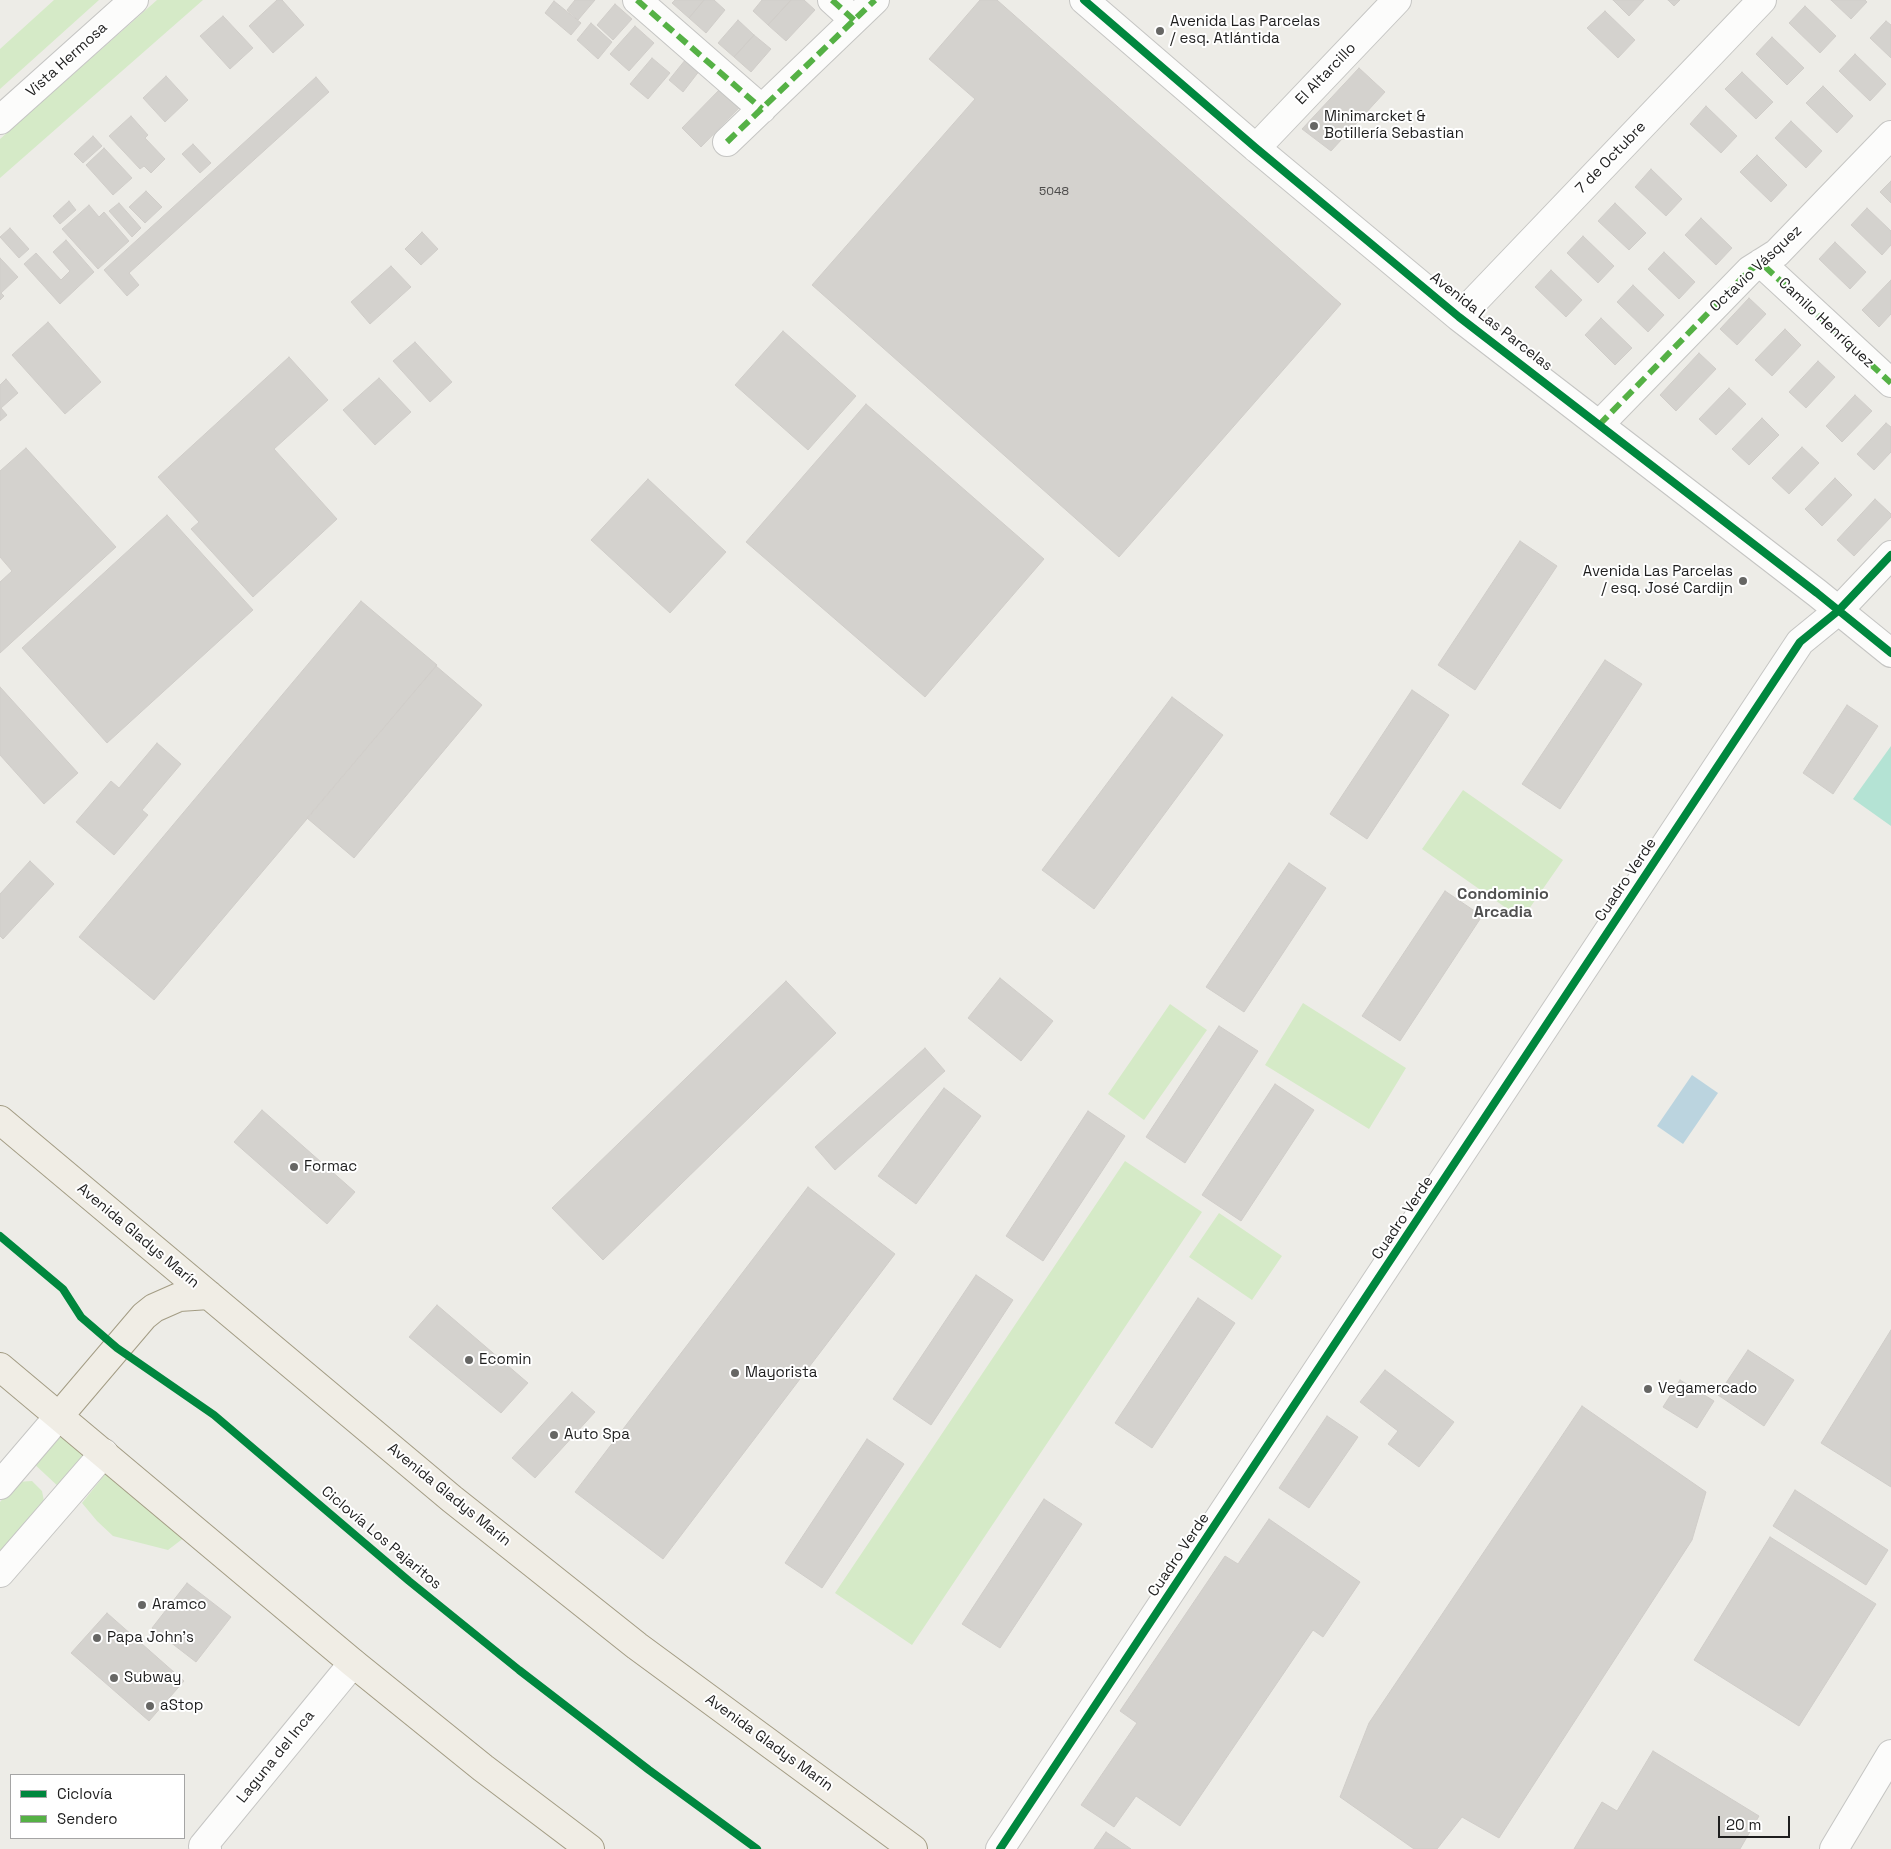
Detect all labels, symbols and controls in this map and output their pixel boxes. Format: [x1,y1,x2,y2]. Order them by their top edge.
place label: Avenida Las Parcelas / esq. Atlántida [1170,13,1320,48]
street label: Vista Hermosa [23,19,111,101]
marker: Avenida Las Parcelas / esq. Atlántida [1154,25,1166,37]
street label: El Altarcillo [1292,39,1360,109]
place label: Minimarcket & Botillería Sebastian [1324,108,1464,143]
street label: 7 de Octubre [1572,118,1650,198]
marker: Minimarcket & Botillería Sebastian [1308,120,1320,132]
house number: 5048 [1039,185,1069,199]
street label: Octavio Vásquez [1706,222,1806,316]
street label: Avenida Las Parcelas [1426,269,1556,375]
street label: Camilo Henríquez [1774,274,1878,372]
place label: Avenida Las Parcelas / esq. José Cardijn [1583,563,1733,598]
marker: Avenida Las Parcelas / esq. José Cardijn [1737,575,1749,587]
street label: Cuadro Verde [1591,835,1661,925]
district label: Condominio Arcadia [1457,885,1549,923]
place label: Formac [304,1158,357,1176]
marker: Formac [288,1161,300,1173]
street label: Cuadro Verde [1368,1173,1438,1263]
street label: Avenida Gladys Marín [73,1180,203,1292]
place label: Ecomin [479,1351,531,1369]
marker: Ecomin [463,1354,475,1366]
place label: Mayorista [745,1364,817,1382]
marker: Mayorista [729,1367,741,1379]
place label: Vegamercado [1658,1380,1757,1398]
marker: Vegamercado [1642,1383,1654,1395]
place label: Auto Spa [564,1426,630,1444]
marker: Auto Spa [548,1429,560,1441]
street label: Avenida Gladys Marín [384,1440,514,1550]
street label: Ciclovía Los Pajaritos [317,1482,445,1594]
street label: Cuadro Verde [1144,1510,1214,1600]
place label: Aramco [152,1596,207,1614]
marker: Aramco [136,1599,148,1611]
place label: Papa John's [107,1629,194,1647]
marker: Papa John's [91,1632,103,1644]
place label: Subway [124,1669,181,1687]
marker: Subway [108,1672,120,1684]
street label: Avenida Gladys Marín [702,1691,836,1795]
place label: aStop [160,1697,203,1715]
marker: aStop [144,1700,156,1712]
street label: Laguna del Inca [233,1707,319,1807]
legend [10,1774,185,1839]
text: Ciclovía [57,1784,112,1803]
scale bar [1721,1806,1794,1838]
text: Sendero [57,1809,117,1828]
text: 20 m [1726,1815,1761,1834]

